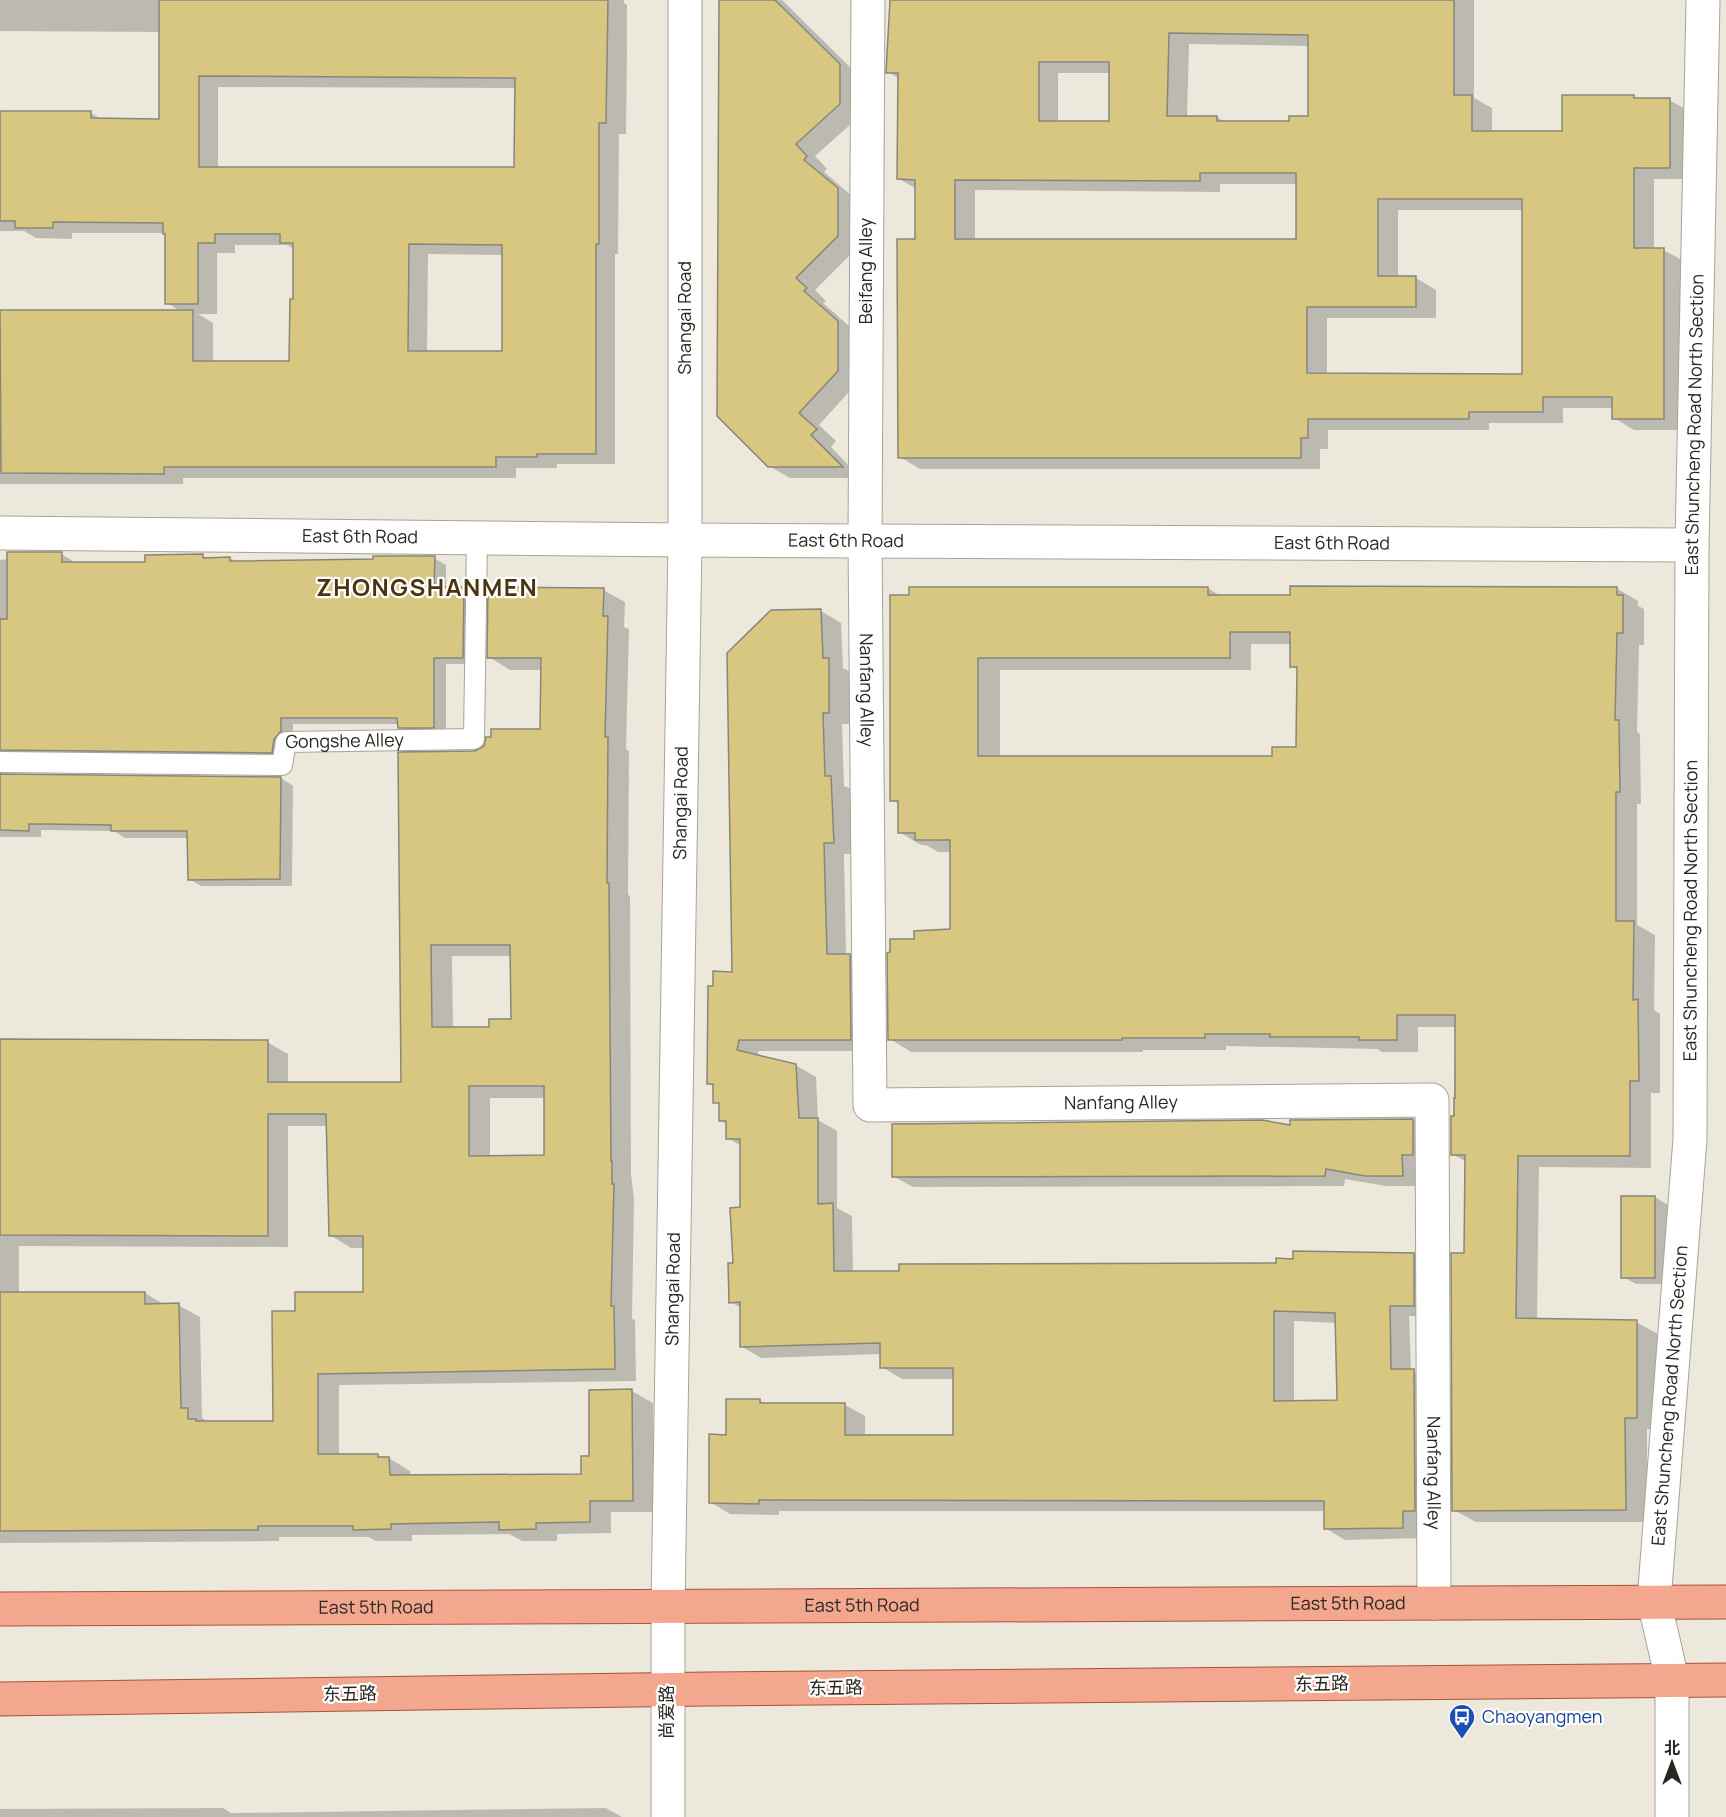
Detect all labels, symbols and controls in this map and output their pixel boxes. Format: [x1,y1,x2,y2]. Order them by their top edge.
street label: Beifang Alley [853,217,877,324]
street label: Shangai Road [672,261,696,375]
street label: East Shuncheng Road North Section [1679,274,1708,575]
street label: East 6th Road [302,523,418,548]
street label: East 6th Road [788,528,904,552]
street label: East 6th Road [1274,530,1390,555]
district label: ZHONGSHANMEN [316,570,538,603]
street label: Nanfang Alley [855,633,880,747]
street label: Gongshe Alley [285,727,405,753]
street label: Shangai Road [667,746,693,860]
street label: East Shuncheng Road North Section [1677,760,1702,1061]
street label: Nanfang Alley [1064,1089,1178,1114]
street label: Shangai Road [659,1232,685,1346]
street label: East Shuncheng Road North Section [1645,1244,1693,1547]
street label: Nanfang Alley [1422,1416,1447,1530]
street label: East 5th Road [1290,1590,1406,1615]
street label: East 5th Road [804,1592,920,1617]
street label: East 5th Road [318,1594,434,1619]
street label: 东五路 [1295,1671,1349,1695]
street label: 东五路 [809,1675,863,1699]
street label: 东五路 [323,1681,377,1705]
street label: 尚爱路 [654,1685,678,1739]
bus stop icon: Chaoyangmen [1447,1702,1477,1740]
place label: Chaoyangmen [1482,1704,1603,1728]
north arrow [1642,1733,1702,1793]
text: 北 [1664,1737,1680,1759]

